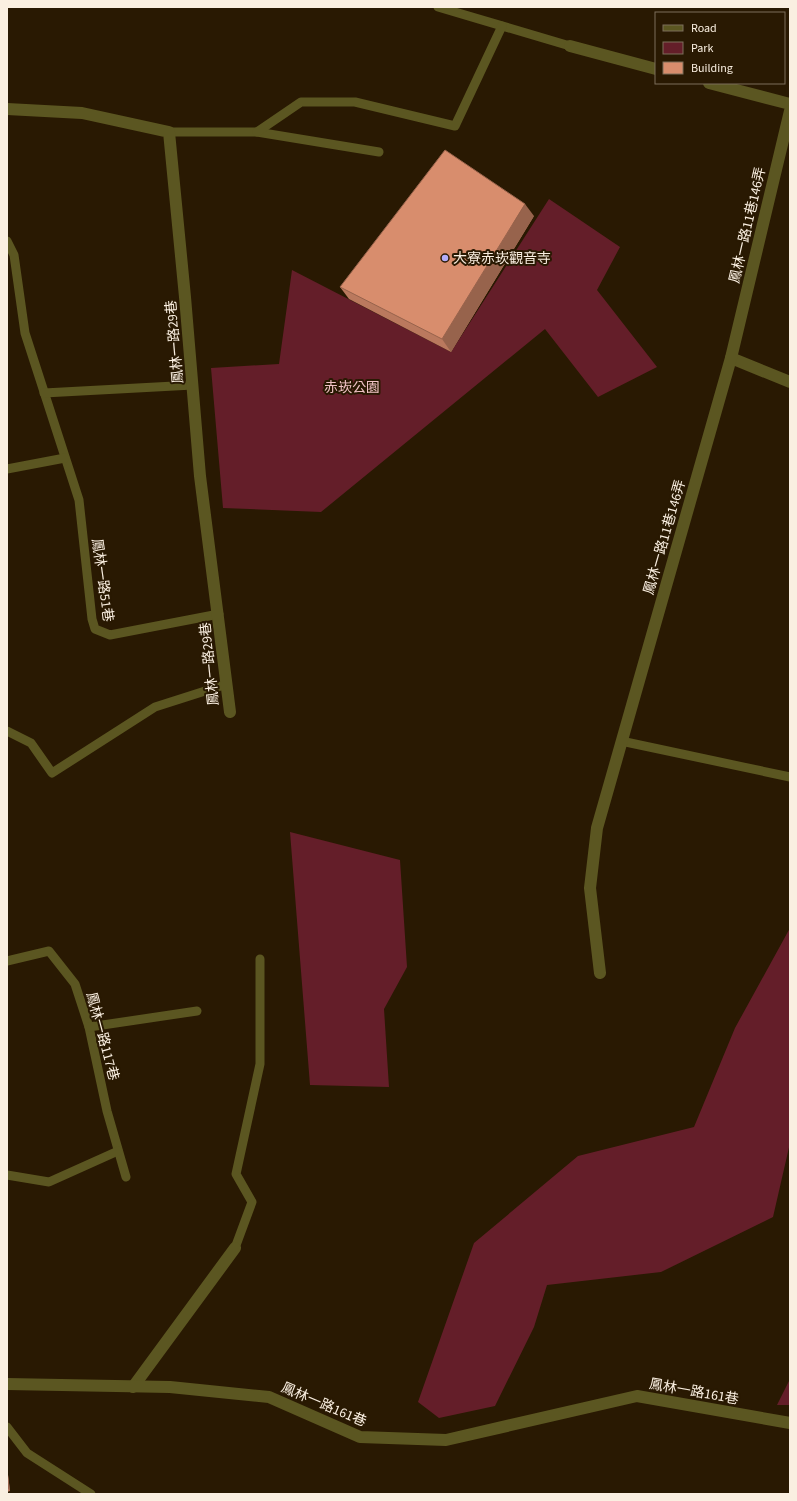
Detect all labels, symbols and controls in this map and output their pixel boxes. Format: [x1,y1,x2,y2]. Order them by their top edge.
legend [655,12,785,84]
text: Road [691,20,717,37]
text: Park [691,40,713,57]
text: Building [691,60,733,77]
street label: 鳳林一路11巷146弄 [725,165,771,285]
place label: 大寮赤崁觀音寺 [453,249,551,269]
marker: 大寮赤崁觀音寺 [440,253,450,263]
street label: 鳳林一路29巷 [161,299,189,385]
park label: 赤崁公園 [324,378,380,398]
street label: 鳳林一路11巷146弄 [639,477,691,597]
street label: 鳳林一路51巷 [86,537,118,623]
street label: 鳳林一路29巷 [196,621,224,707]
street label: 鳳林一路117巷 [81,990,123,1083]
street label: 鳳林一路161巷 [647,1374,740,1410]
street label: 鳳林一路161巷 [278,1378,369,1432]

